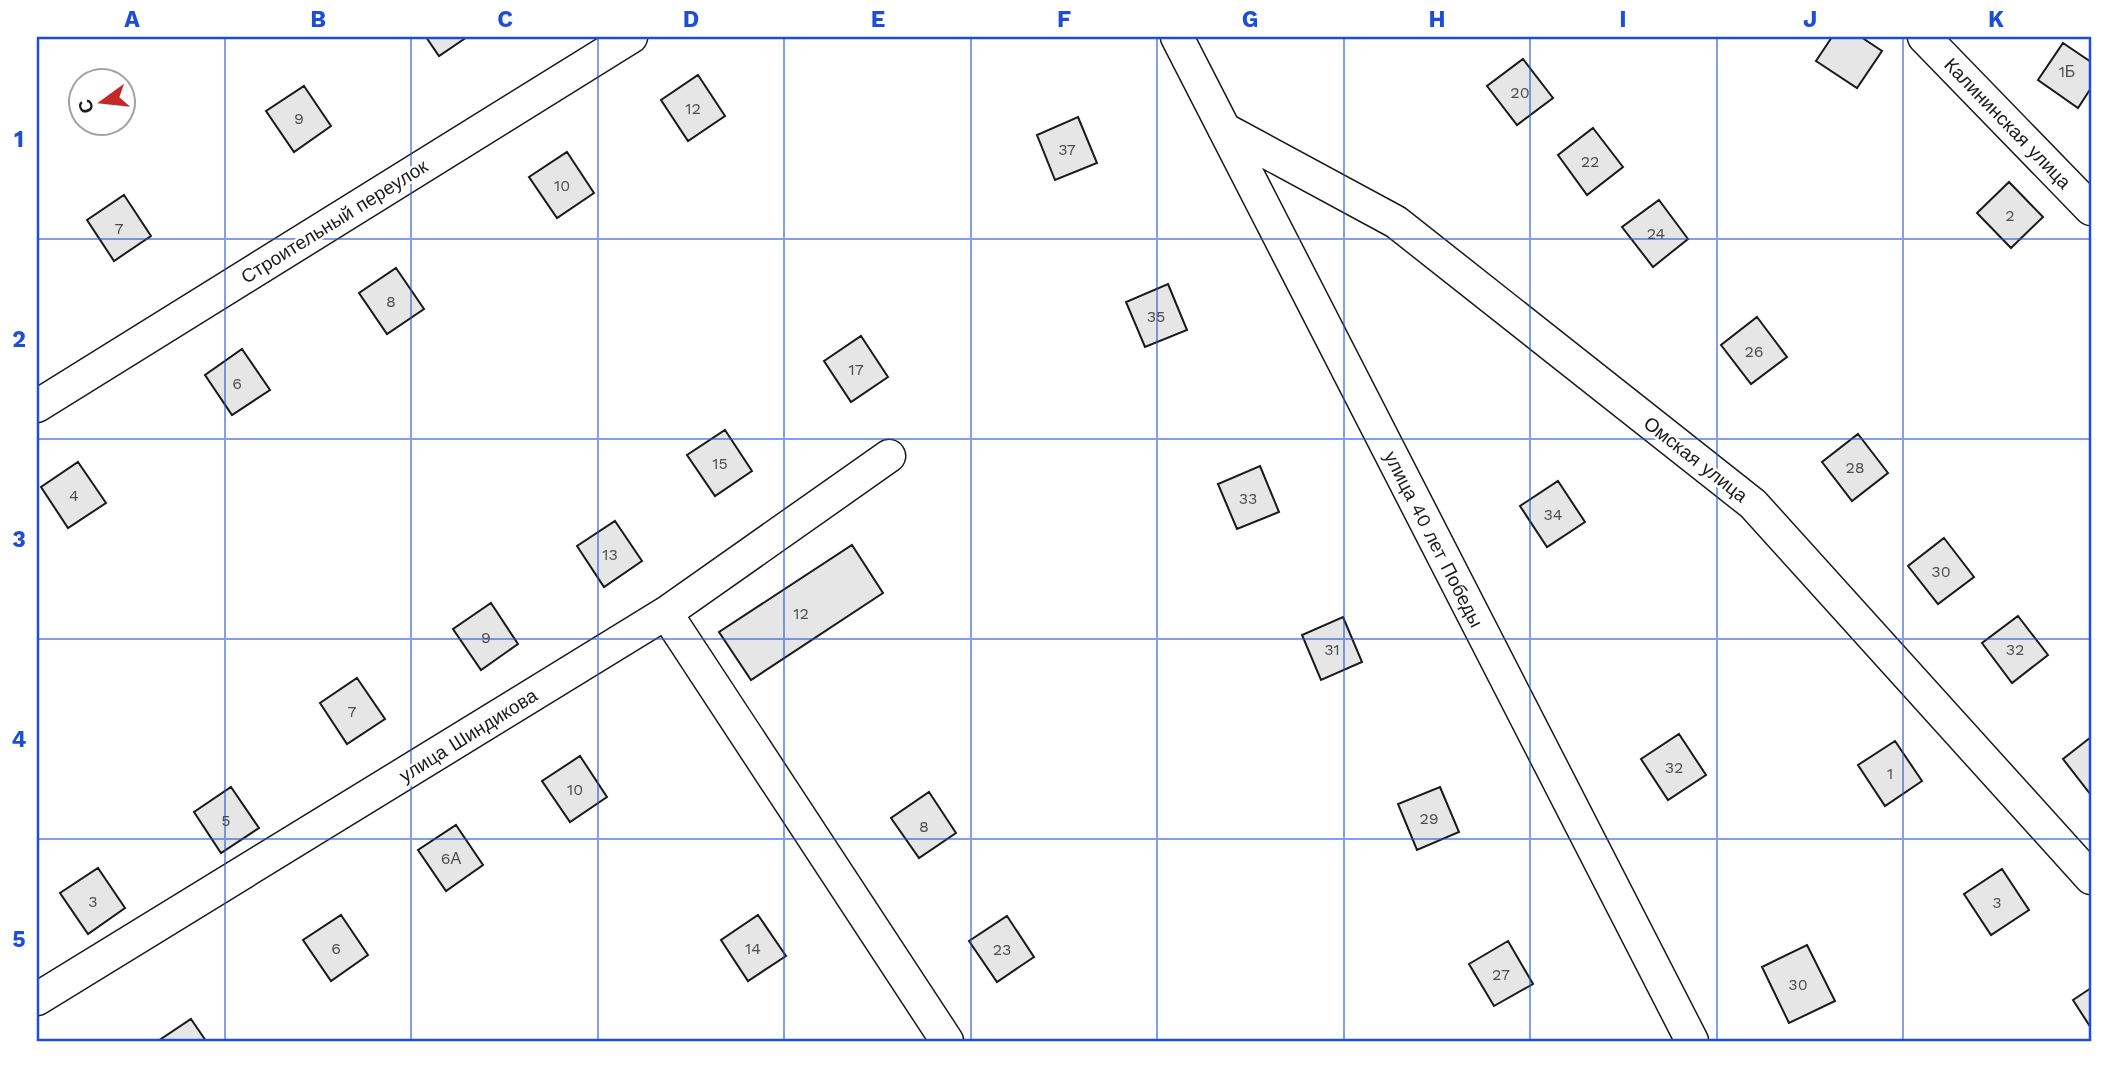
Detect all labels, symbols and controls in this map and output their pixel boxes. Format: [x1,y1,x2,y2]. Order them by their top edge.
text: A [124,6,140,33]
text: B [310,6,326,33]
text: C [497,6,513,33]
text: D [683,6,699,33]
text: E [871,6,885,33]
text: F [1057,6,1071,33]
text: G [1242,6,1258,33]
text: H [1428,6,1446,33]
text: I [1619,6,1627,33]
text: J [1803,6,1817,33]
text: K [1988,6,2004,33]
street label: Калининская улица [1939,53,2076,194]
house number: 1Б [2059,62,2075,81]
north arrow [66,66,136,136]
house number: 20 [1510,83,1530,102]
text: С [73,96,99,116]
house number: 12 [685,99,701,118]
house number: 9 [294,109,304,128]
text: 1 [14,126,24,153]
house number: 37 [1058,140,1076,159]
house number: 22 [1581,152,1599,171]
street label: Строительный переулок [237,154,432,288]
house number: 10 [554,176,570,195]
house number: 2 [2005,206,2015,225]
house number: 7 [115,219,124,238]
house number: 24 [1647,224,1666,243]
house number: 8 [386,292,396,311]
house number: 35 [1147,307,1165,326]
text: 2 [12,326,26,353]
house number: 26 [1744,342,1764,361]
house number: 17 [848,360,864,379]
house number: 6 [232,374,242,393]
street label: Омская улица [1639,412,1753,507]
street label: улица 40 лет Победы [1379,447,1488,631]
house number: 15 [712,454,728,473]
house number: 28 [1845,458,1865,477]
house number: 4 [69,486,79,505]
house number: 33 [1239,489,1257,508]
house number: 34 [1543,505,1563,524]
text: 3 [12,526,26,553]
house number: 13 [602,545,618,564]
house number: 30 [1931,562,1951,581]
house number: 12 [793,604,809,623]
house number: 9 [481,628,491,647]
house number: 31 [1324,640,1340,659]
house number: 32 [2006,640,2024,659]
street label: улица Шиндикова [395,683,542,787]
house number: 7 [348,702,357,721]
text: 4 [12,726,27,753]
house number: 32 [1665,758,1683,777]
house number: 1 [1887,764,1893,783]
house number: 10 [567,780,583,799]
house number: 29 [1419,809,1439,828]
house number: 5 [221,811,231,830]
house number: 8 [919,817,929,836]
house number: 6А [441,849,462,868]
house number: 3 [88,892,98,911]
house number: 3 [1992,893,2002,912]
text: 5 [12,926,26,953]
house number: 6 [331,939,341,958]
house number: 14 [745,939,761,958]
house number: 23 [993,940,1011,959]
house number: 27 [1492,965,1510,984]
house number: 30 [1788,975,1808,994]

